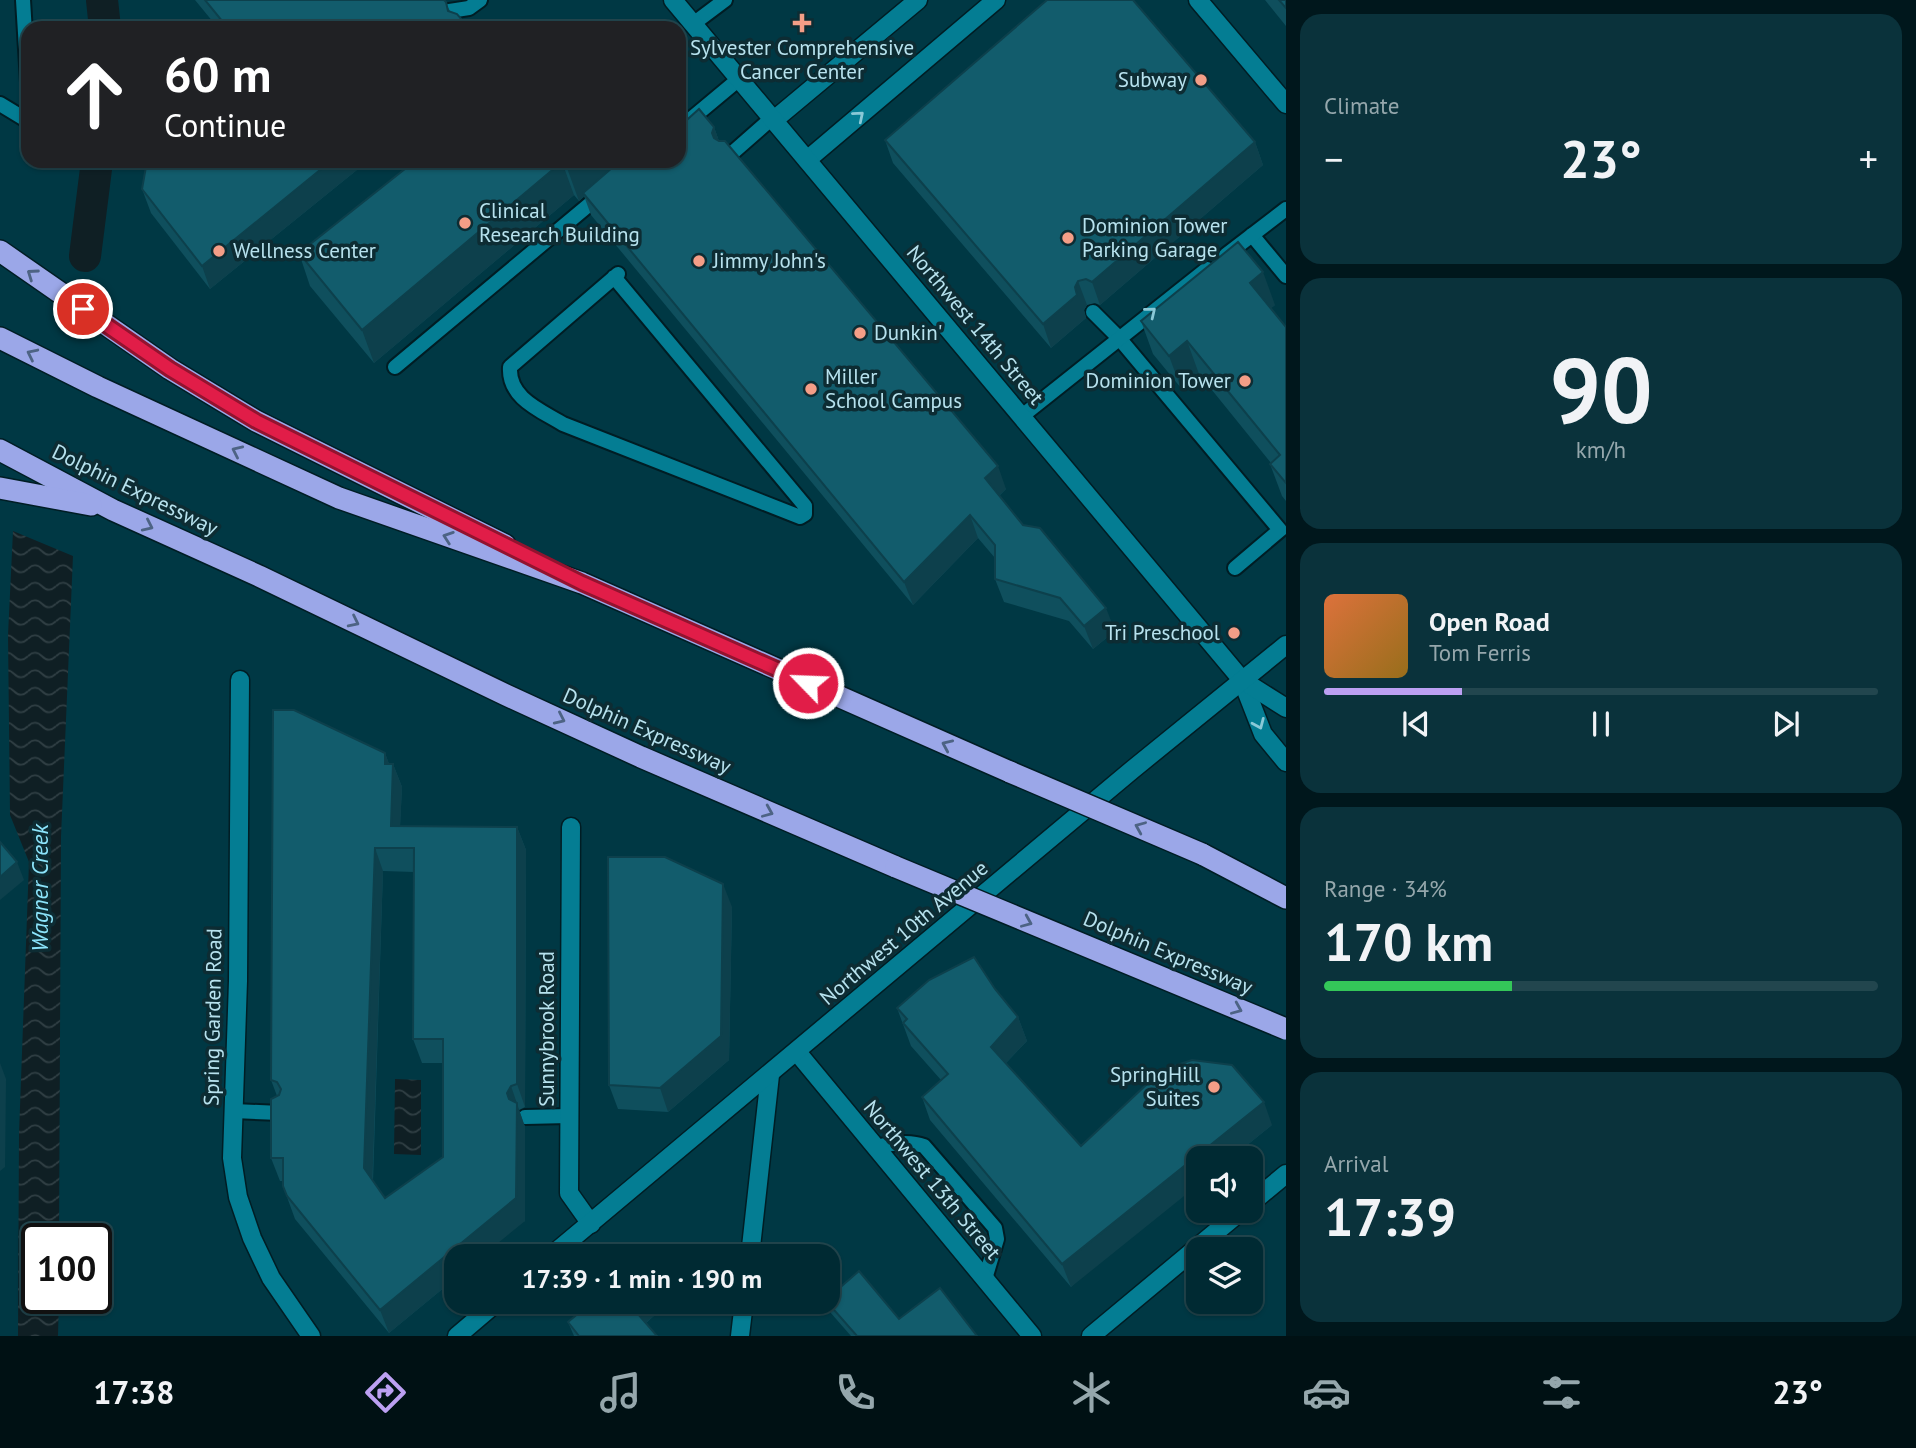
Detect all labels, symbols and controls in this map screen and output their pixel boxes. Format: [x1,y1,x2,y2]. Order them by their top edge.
marker: Sylvester Comprehensive Cancer Center [792,13,812,33]
place label: Sylvester Comprehensive Cancer Center [690,34,914,85]
text: 60 m [164,42,271,106]
icon: ahead [49,49,140,140]
place label: Subway [1118,66,1187,93]
marker: Subway [1193,72,1209,88]
text: Climate [1324,91,1399,120]
text: Continue [164,104,286,146]
one-way arrow [851,112,864,124]
text: 23° [1560,125,1642,192]
text: − [1324,134,1343,183]
text: + [1859,134,1878,183]
place label: Clinical Research Building [479,197,640,248]
place label: Dominion Tower Parking Garage [1082,212,1228,263]
marker: Clinical Research Building [457,215,473,231]
marker: Dominion Tower Parking Garage [1060,230,1076,246]
place label: Wellness Center [233,237,376,264]
street label: Northwest 14th Street [901,239,1050,410]
marker: Wellness Center [211,243,227,259]
place label: Jimmy John's [712,247,826,274]
marker: Jimmy John's [691,253,707,269]
one-way arrow [27,269,40,282]
pin [53,279,113,339]
icon: arrive [64,290,102,328]
one-way arrow [1142,308,1155,320]
place label: Dunkin' [874,319,942,346]
marker: Dunkin' [852,325,868,341]
text: 90 [1549,330,1653,448]
one-way arrow [27,348,39,362]
place label: Miller School Campus [825,363,962,414]
place label: Dominion Tower [1086,367,1231,394]
marker: Dominion Tower [1237,373,1253,389]
marker: Miller School Campus [803,381,819,397]
text: km/h [1576,435,1626,464]
street label: Dolphin Expressway [48,438,223,542]
one-way arrow [232,445,245,459]
one-way arrow [141,517,153,531]
one-way arrow [442,531,455,545]
text: Open Road [1429,605,1550,638]
one-way arrow [347,613,359,627]
place label: Tri Preschool [1105,619,1220,646]
marker: Tri Preschool [1226,625,1242,641]
text: Tom Ferris [1429,638,1531,667]
position arrow [771,646,845,720]
street label: Dolphin Expressway [559,681,736,780]
icon: previous [1397,705,1435,743]
icon: pause [1582,705,1620,743]
icon: next [1767,705,1805,743]
one-way arrow [553,711,565,725]
one-way arrow [1251,717,1265,729]
one-way arrow [942,739,954,753]
one-way arrow [761,803,773,817]
one-way arrow [1134,822,1146,836]
water label: Wagner Creek [25,823,54,952]
street label: Northwest 10th Avenue [814,854,993,1011]
text: Range · 34% [1324,874,1447,903]
street label: Dolphin Expressway [1079,905,1257,1000]
text: 170 km [1324,908,1493,975]
one-way arrow [1021,913,1033,927]
street label: Spring Garden Road [197,928,228,1106]
street label: Sunnybrook Road [533,951,560,1107]
one-way arrow [1231,1000,1243,1014]
place label: SpringHill Suites [1110,1061,1200,1112]
marker: SpringHill Suites [1206,1079,1222,1095]
street label: Northwest 13th Street [858,1094,1007,1265]
map controls [1186,1146,1263,1314]
button: sound [1186,1146,1263,1223]
text: Arrival [1324,1149,1388,1178]
text: 17:39 [1324,1183,1456,1250]
speed limit sign: 100 [21,1223,112,1314]
button: layers [1186,1237,1263,1314]
text: 17:39 · 1 min · 190 m [522,1262,762,1295]
icon: directions [361,1368,410,1417]
icon: music [596,1368,645,1417]
icon: phone [831,1368,880,1417]
icon: climate [1067,1368,1116,1417]
icon: car [1302,1368,1351,1417]
icon: filters [1537,1368,1586,1417]
text: 17:38 [93,1371,174,1413]
text: 23° [1773,1371,1823,1413]

